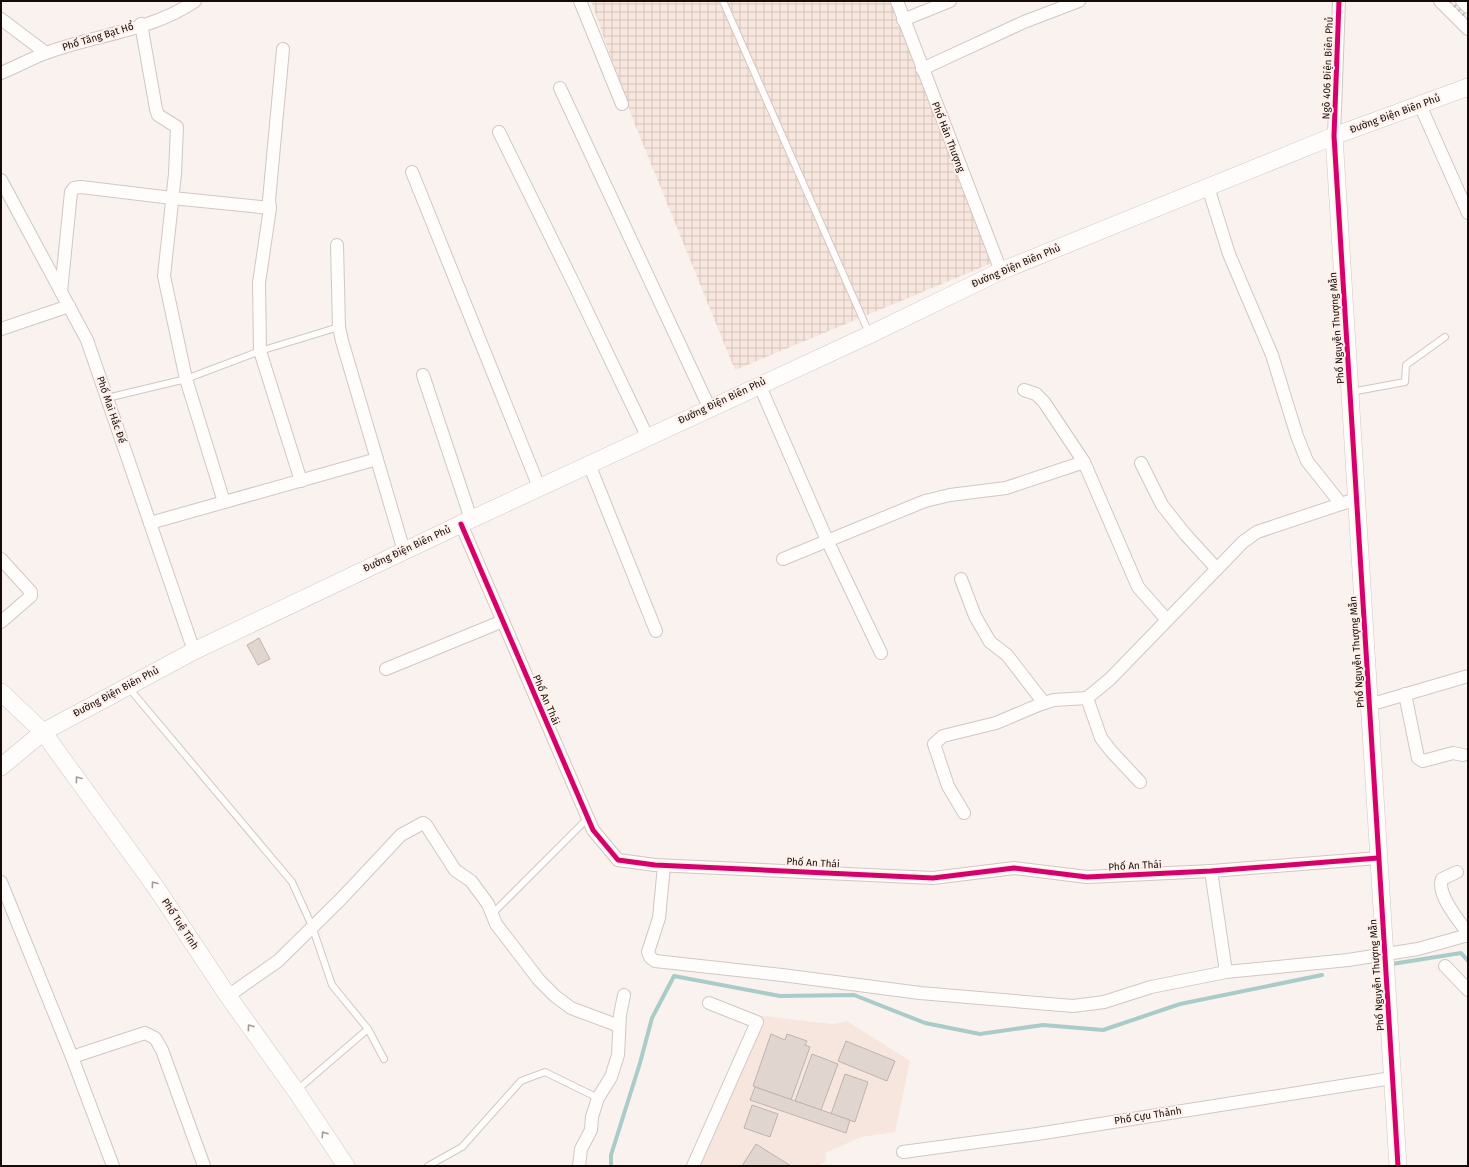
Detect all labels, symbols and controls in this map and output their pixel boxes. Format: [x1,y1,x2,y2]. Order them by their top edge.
street label: Ngõ 406 Điện Biên Phủ [1319,16,1336,120]
street label: Phố Tăng Bạt Hổ [60,18,135,54]
street label: Đường Điện Biên Phủ [1348,91,1442,136]
street label: Phố Hàn Thượng [929,100,968,175]
street label: Đường Điện Biên Phủ [969,241,1062,290]
street label: Phố Nguyễn Thượng Mẫn [1326,272,1347,384]
street label: Phố Mai Hắc Đế [94,374,130,446]
street label: Đường Điện Biên Phủ [676,374,768,427]
street label: Đường Điện Biên Phủ [361,522,453,575]
street label: Phố Nguyễn Thượng Mẫn [1346,596,1367,708]
street label: Đường Điện Biên Phủ [71,663,161,720]
street label: Phố An Thái [530,673,563,727]
one-way arrow [75,776,82,783]
street label: Phố An Thái [786,855,840,870]
street label: Phố An Thái [1108,858,1162,873]
one-way arrow [152,882,159,889]
street label: Phố Tuệ Tĩnh [159,896,202,952]
street label: Phố Nguyễn Thượng Mẫn [1366,919,1387,1031]
one-way arrow [247,1024,255,1031]
street label: Phố Cựu Thành [1113,1104,1183,1127]
one-way arrow [322,1131,329,1138]

